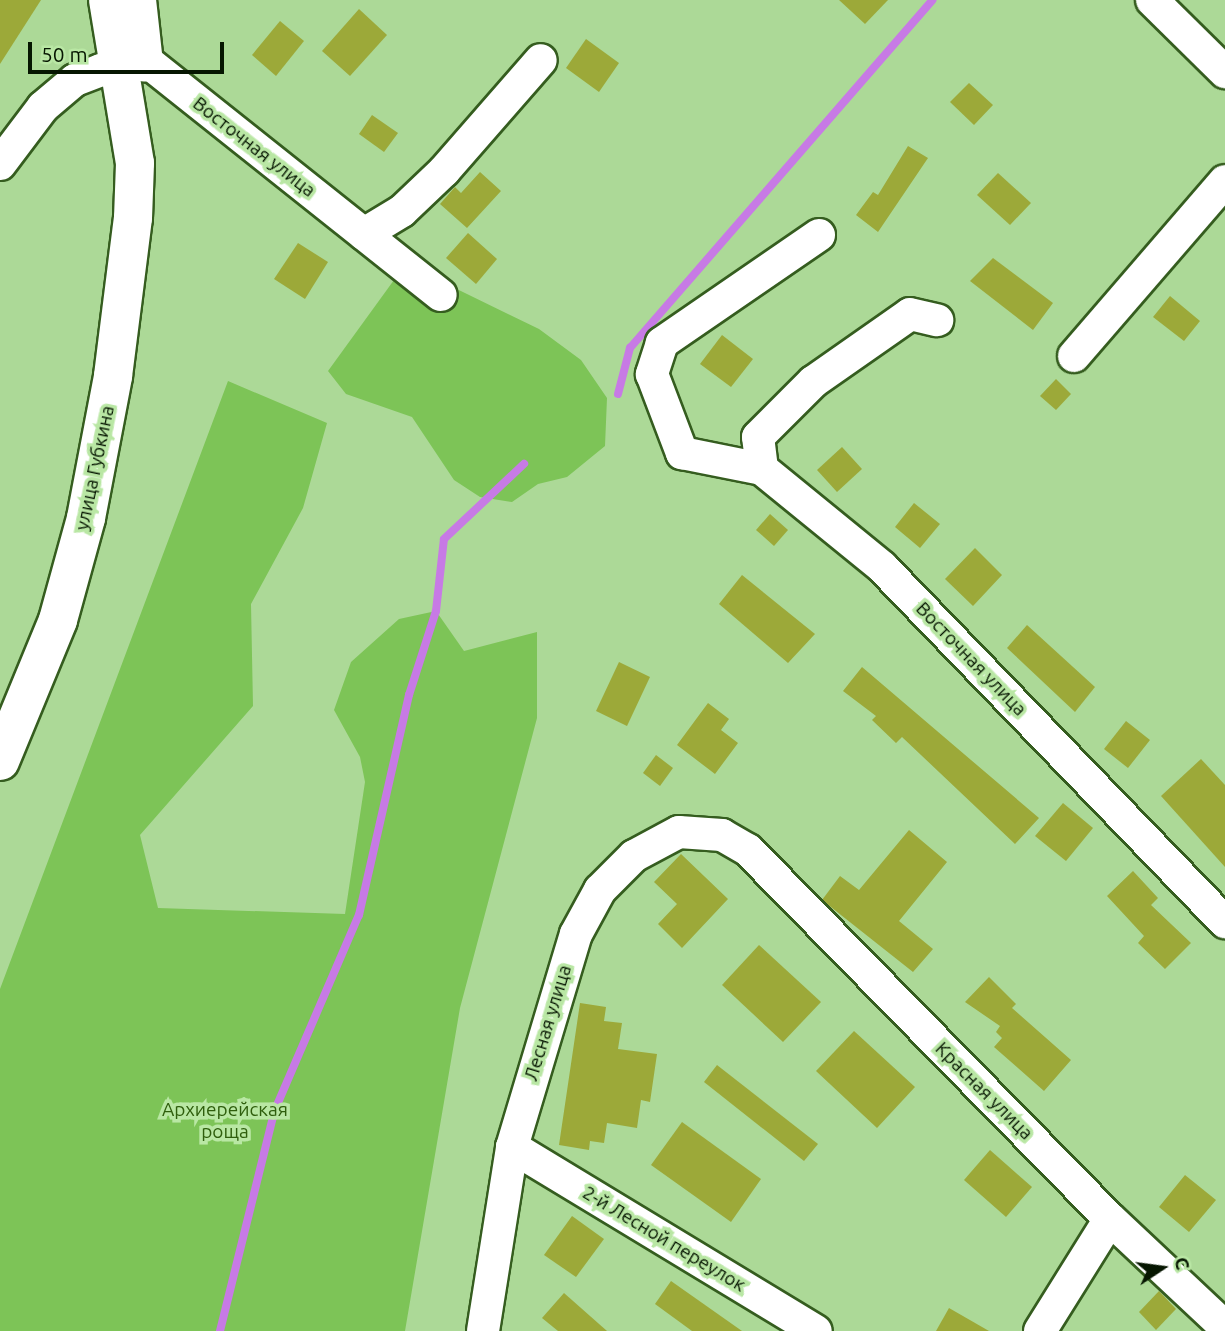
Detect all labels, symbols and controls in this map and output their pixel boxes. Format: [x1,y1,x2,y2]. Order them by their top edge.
scale bar [32,28,228,72]
text: 50 m [41,42,88,66]
street label: Восточная улица [188,92,320,202]
street label: улица Губкина [71,403,119,533]
street label: Восточная улица [911,597,1031,721]
street label: Лесная улица [520,962,576,1084]
street label: Красная улица [930,1037,1038,1145]
park label: Архиерейская роща [162,1099,288,1143]
street label: 2-й Лесной переулок [578,1181,750,1297]
north arrow [1127,1233,1197,1303]
text: С [1170,1255,1195,1272]

